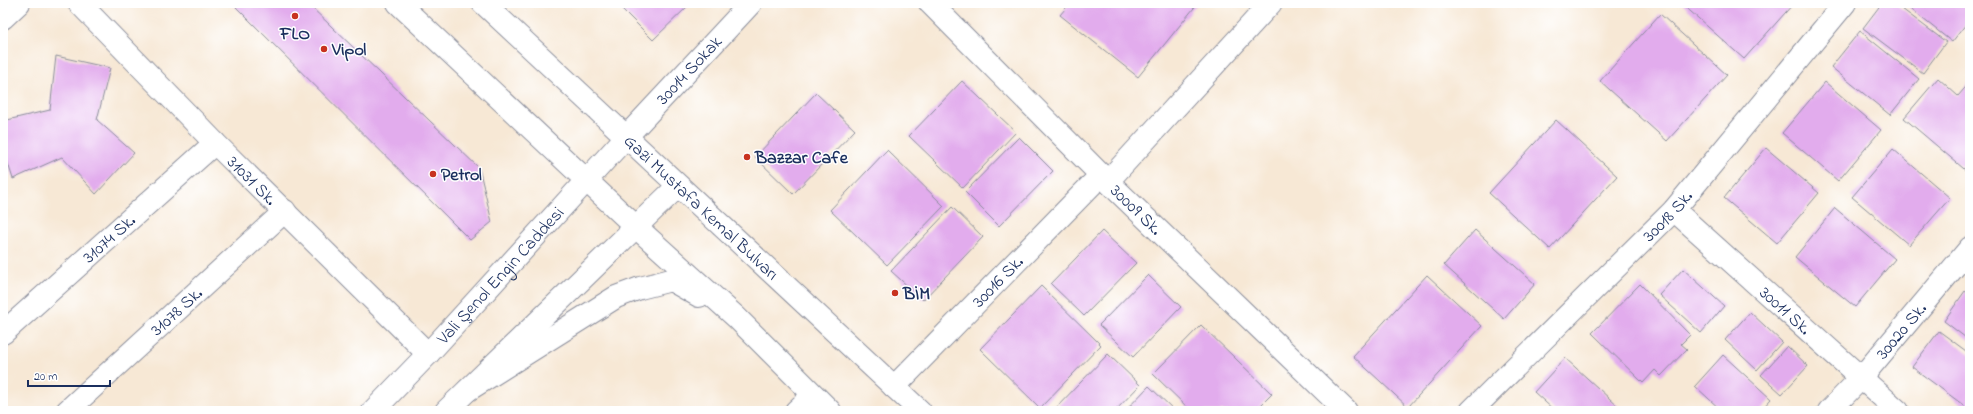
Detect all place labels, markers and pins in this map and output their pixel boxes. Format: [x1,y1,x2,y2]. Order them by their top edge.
marker: FLO [290,11,300,21]
place label: FLO [279,22,310,48]
place label: Vipol [331,38,366,64]
marker: Vipol [319,44,329,54]
place label: Bazzar Cafe [754,146,849,172]
marker: Bazzar Cafe [742,152,752,162]
place label: Petrol [441,163,482,189]
marker: Petrol [428,169,438,179]
place label: BİM [902,282,930,308]
marker: BİM [890,288,900,298]

